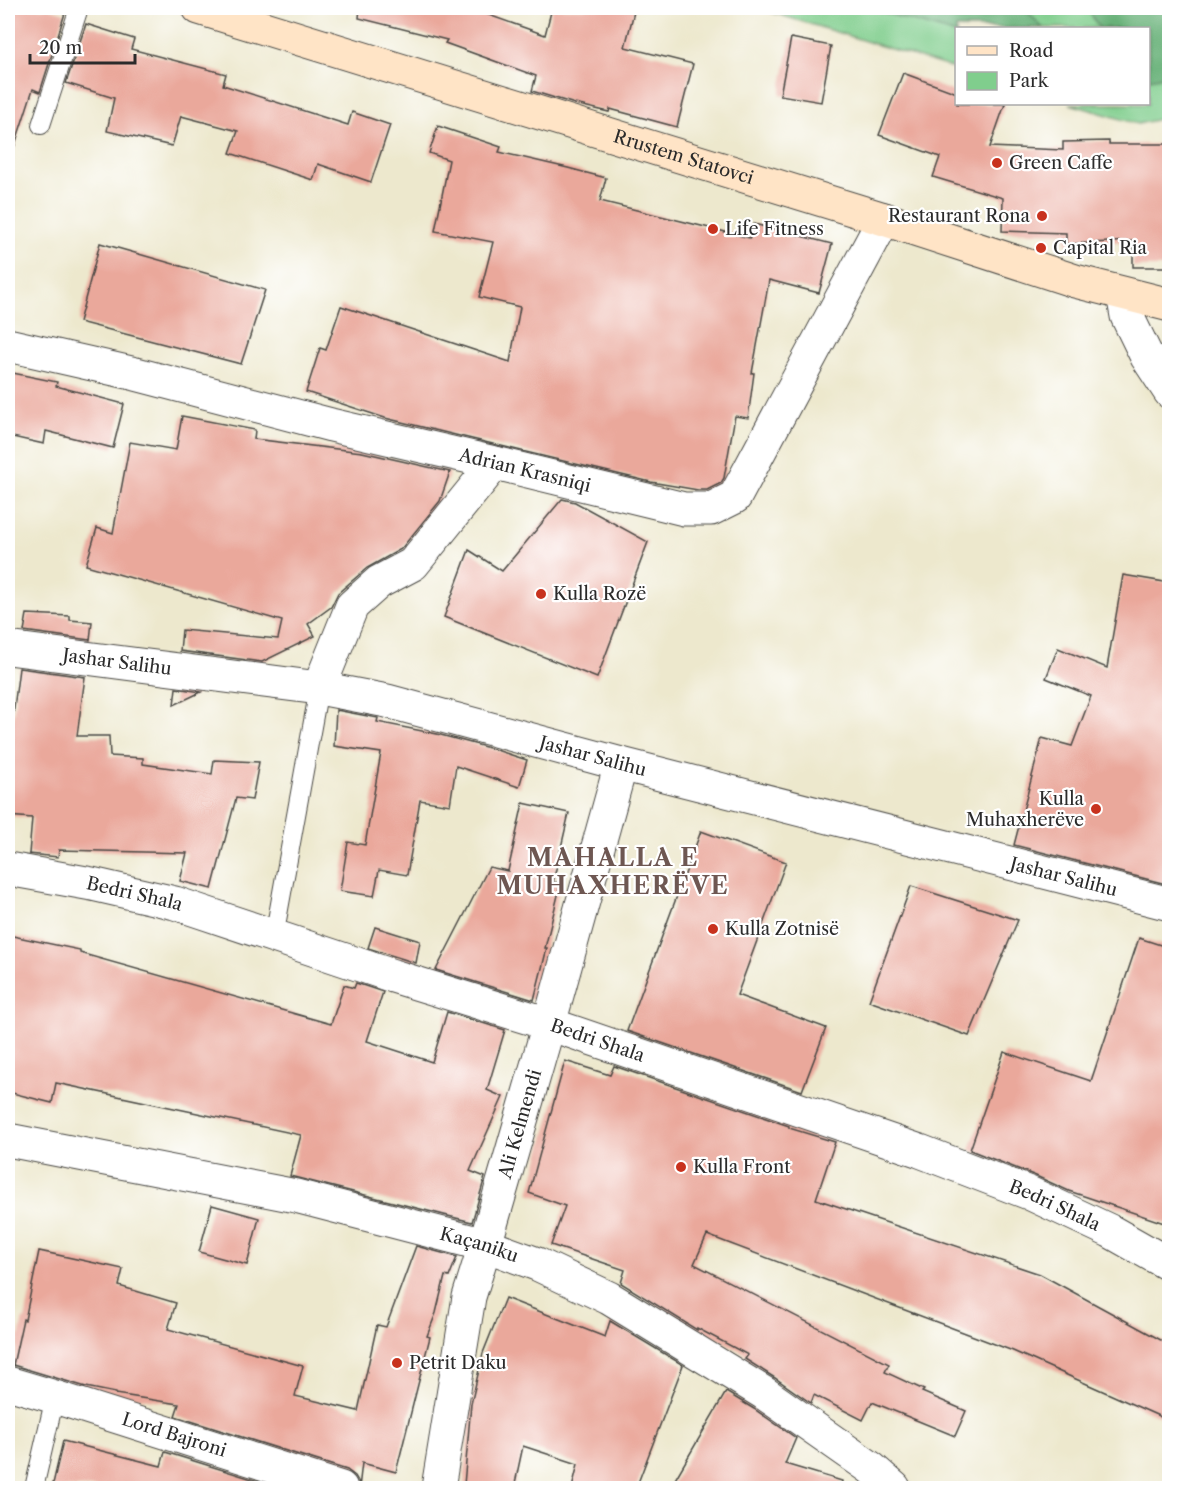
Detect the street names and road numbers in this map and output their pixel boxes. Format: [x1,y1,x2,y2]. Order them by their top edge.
street label: Rrustem Statovci [611,125,757,189]
street label: Adrian Krasniqi [456,444,594,497]
street label: Jashar Salihu [58,644,173,680]
street label: Jashar Salihu [534,731,649,781]
street label: Jashar Salihu [1005,852,1120,901]
street label: Bedri Shala [84,872,186,916]
street label: Bedri Shala [548,1014,648,1067]
street label: Ali Kelmendi [494,1066,546,1182]
street label: Bedri Shala [1006,1175,1104,1236]
street label: Kaçaniku [438,1223,521,1267]
street label: Lord Bajroni [119,1408,230,1462]

